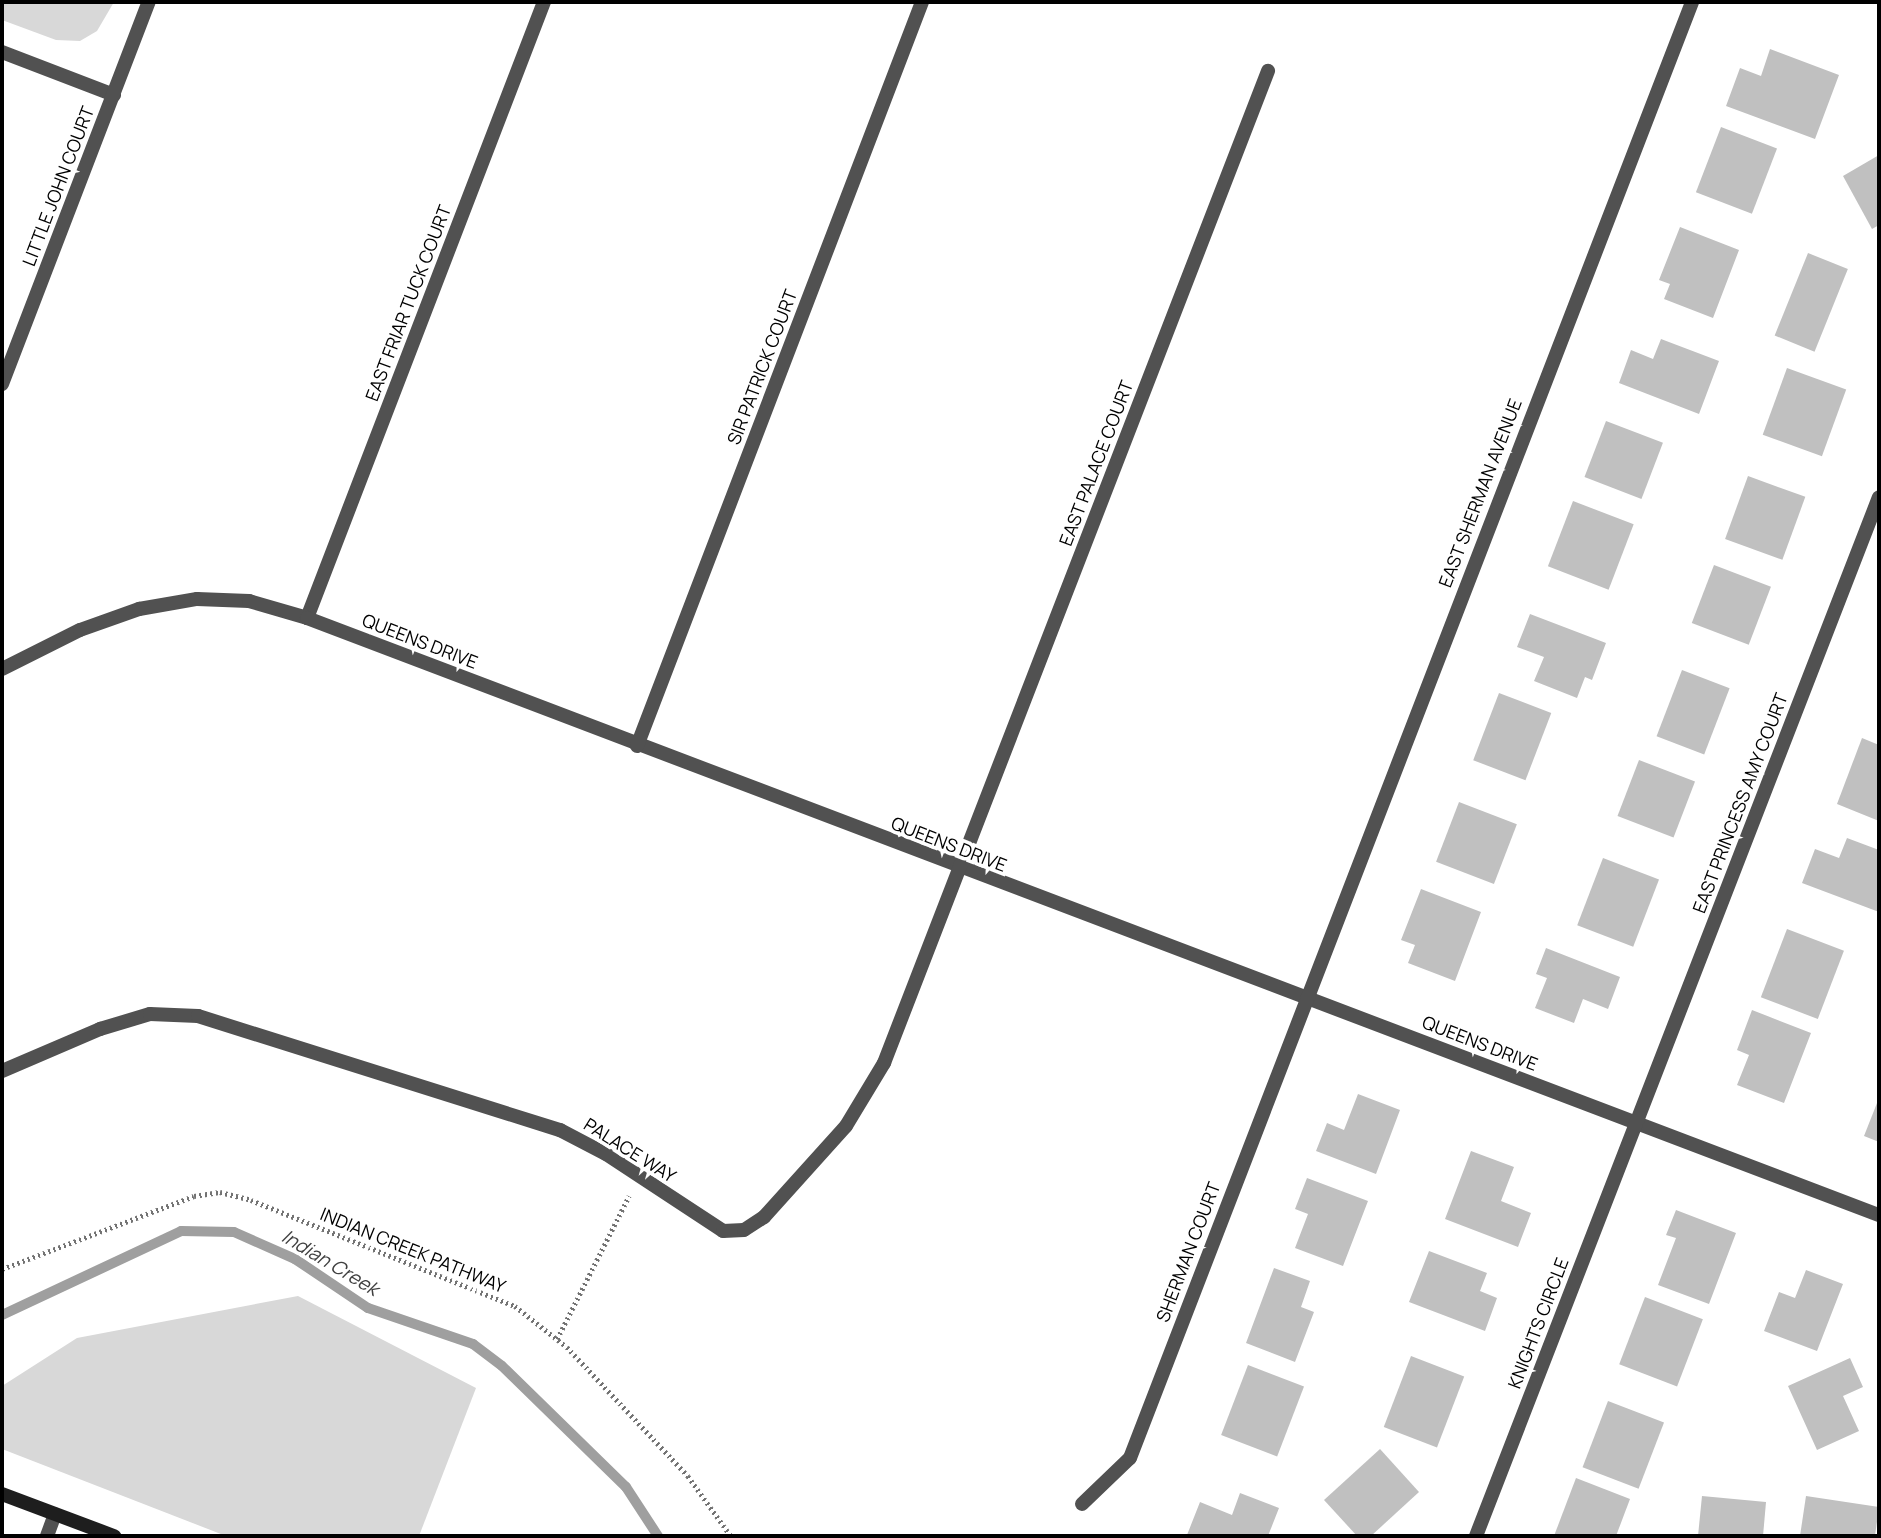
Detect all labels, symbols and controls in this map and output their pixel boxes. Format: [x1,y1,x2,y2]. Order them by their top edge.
street label: LITTLE JOHN COURT [18,103,98,269]
street label: EAST FRIAR TUCK COURT [360,202,456,404]
street label: SIR PATRICK COURT [722,286,802,448]
street label: EAST PALACE COURT [1054,377,1138,549]
street label: EAST SHERMAN AVENUE [1434,395,1526,591]
street label: QUEENS DRIVE [359,609,481,673]
street label: EAST PRINCESS AMY COURT [1688,689,1792,917]
street label: QUEENS DRIVE [888,812,1010,876]
street label: QUEENS DRIVE [1419,1011,1541,1075]
street label: PALACE WAY [580,1113,680,1187]
street label: SHERMAN COURT [1151,1179,1225,1325]
street label: INDIAN CREEK PATHWAY [317,1203,509,1297]
water label: Indian Creek [277,1225,383,1301]
street label: KNIGHTS CIRCLE [1503,1255,1573,1391]

